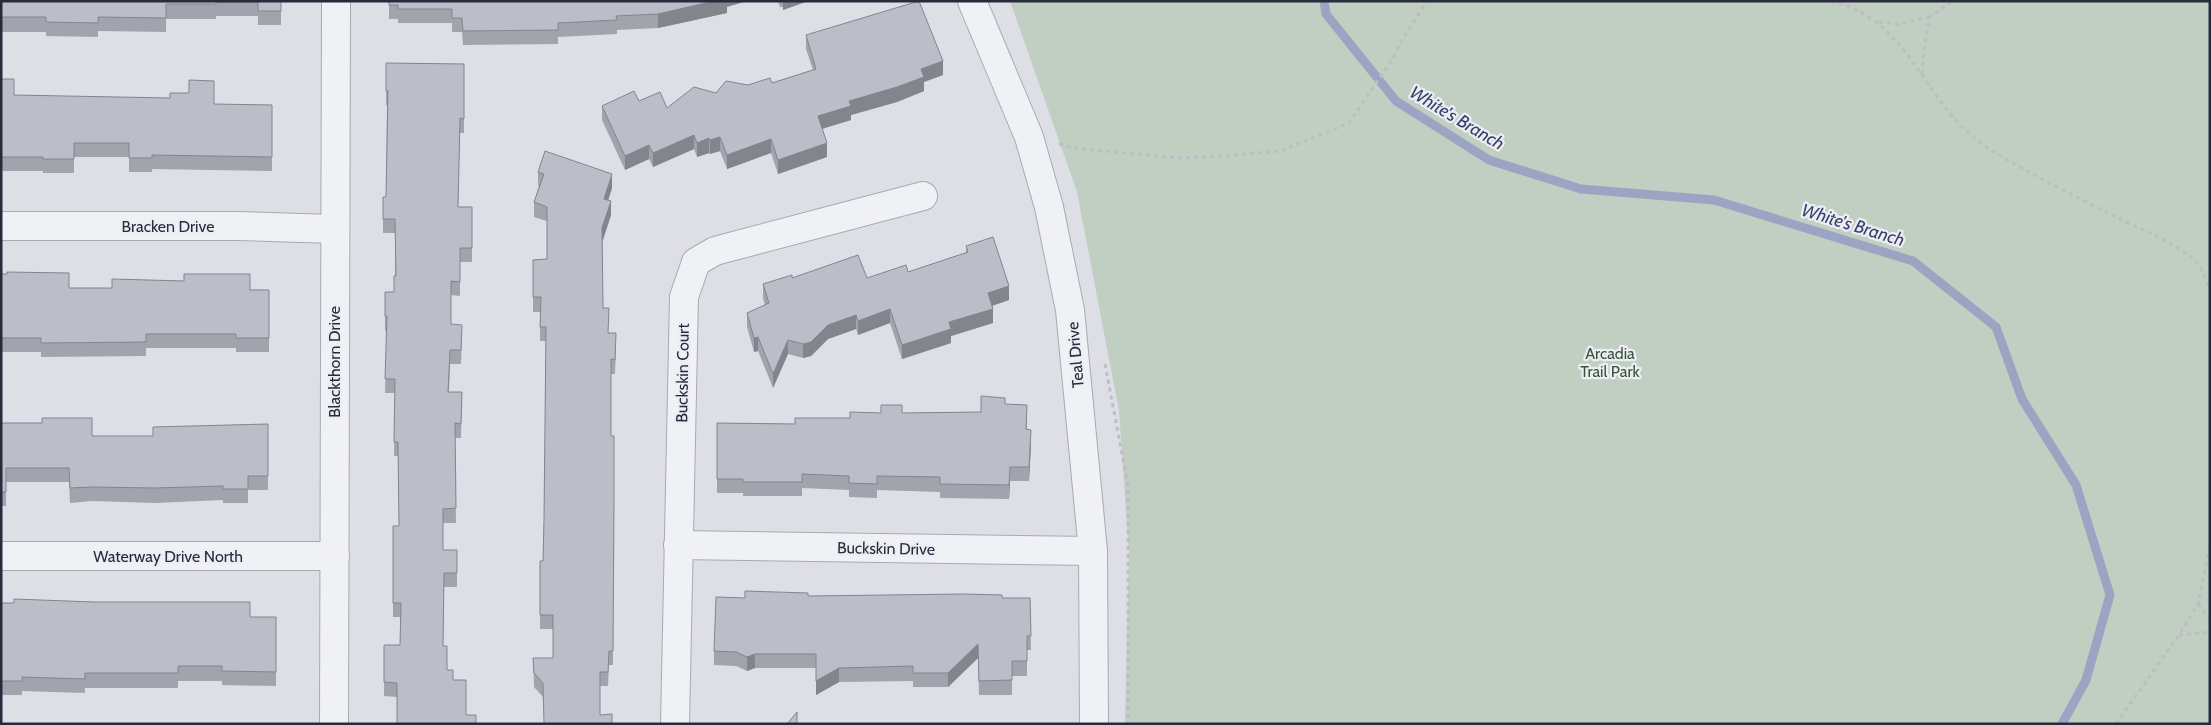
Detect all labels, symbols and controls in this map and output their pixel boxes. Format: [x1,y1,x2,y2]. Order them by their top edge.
water label: White's Branch [1406,81,1508,155]
water label: White's Branch [1799,199,1907,251]
street label: Bracken Drive [122,217,214,236]
street label: Blackthorn Drive [325,306,344,418]
street label: Teal Drive [1063,321,1088,389]
street label: Buckskin Court [672,323,693,423]
park label: Arcadia Trail Park [1580,344,1641,381]
street label: Buckskin Drive [837,538,935,559]
street label: Waterway Drive North [93,547,243,566]

